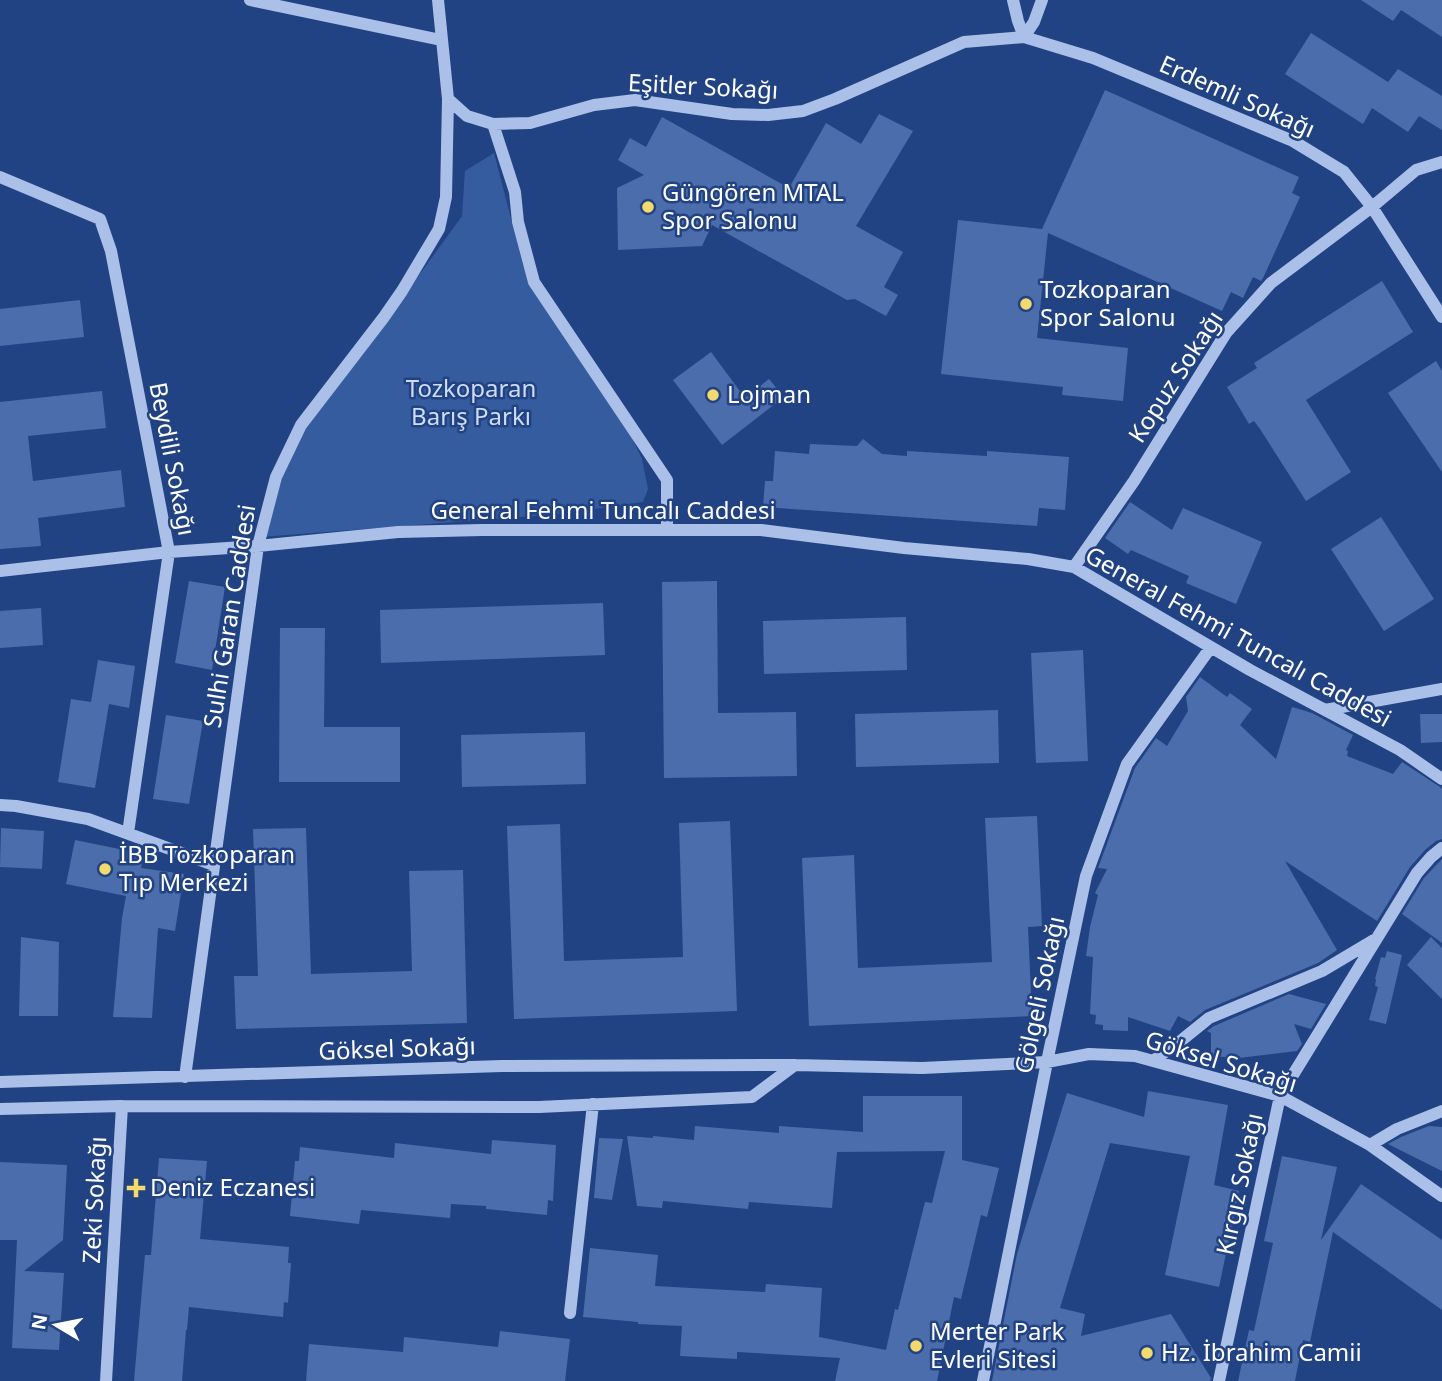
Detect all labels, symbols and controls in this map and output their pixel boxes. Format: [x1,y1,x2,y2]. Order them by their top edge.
street label: Erdemli Sokağı [1155,47,1321,145]
street label: Eşitler Sokağı [627,65,779,106]
place label: Güngören MTAL Spor Salonu [662,175,844,236]
marker: Güngören MTAL Spor Salonu [640,199,656,215]
place label: Tozkoparan Spor Salonu [1040,272,1176,333]
marker: Tozkoparan Spor Salonu [1018,296,1034,312]
street label: Kopuz Sokağı [1120,304,1230,449]
park label: Tozkoparan Barış Parkı [406,371,536,432]
place label: Lojman [727,377,811,410]
street label: Beydili Sokağı [142,379,204,538]
marker: Lojman [705,387,721,403]
street label: General Fehmi Tuncalı Caddesi [430,493,776,526]
street label: Sulhi Garan Caddesi [195,502,262,730]
street label: General Fehmi Tuncalı Caddesi [1080,538,1398,734]
place label: İBB Tozkoparan Tıp Merkezi [119,837,295,898]
marker: İBB Tozkoparan Tıp Merkezi [97,861,113,877]
street label: Gölgeli Sokağı [1006,913,1071,1076]
street label: Göksel Sokağı [1141,1022,1301,1099]
street label: Göksel Sokağı [318,1028,476,1067]
street label: Kırgız Sokağı [1207,1110,1270,1258]
street label: Zeki Sokağı [74,1135,113,1264]
place label: Deniz Eczanesi [150,1170,315,1203]
marker: Deniz Eczanesi [128,1180,144,1196]
north arrow [21,1290,91,1360]
text: N [25,1312,53,1332]
place label: Merter Park Evleri Sitesi [930,1314,1064,1375]
place label: Hz. İbrahim Camii [1161,1335,1362,1368]
marker: Merter Park Evleri Sitesi [908,1338,924,1354]
marker: Hz. İbrahim Camii [1139,1345,1155,1361]

